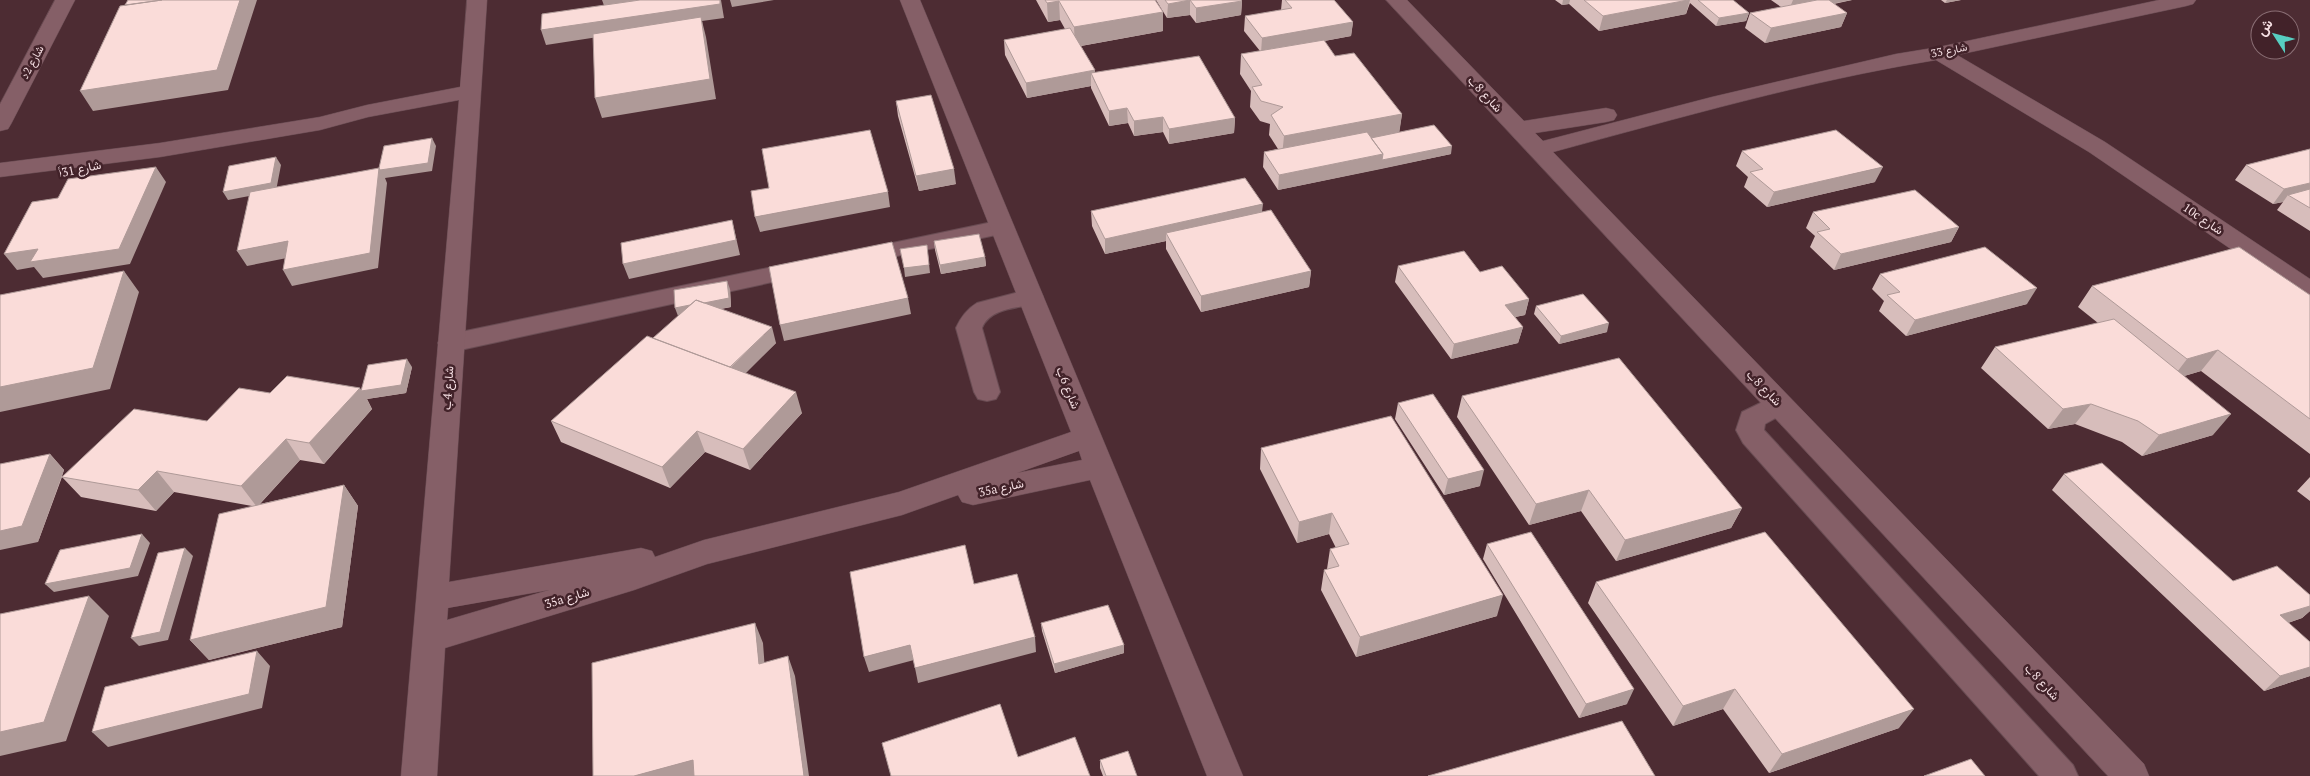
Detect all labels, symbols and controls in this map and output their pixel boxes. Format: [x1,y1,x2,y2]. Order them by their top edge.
north arrow [2250,10,2300,60]
text: ش [2251,15,2277,39]
street label: شارع 33 [1930,40,1969,61]
street label: شارع 2د [17,43,48,82]
street label: شارع 8ب [1463,72,1506,116]
street label: شارع 31أ [57,157,103,182]
street label: 10c شارع [2179,200,2226,239]
street label: شارع 6ب [1051,365,1084,412]
street label: شارع 4ب [438,366,459,411]
street label: شارع 8ب [1742,367,1785,410]
street label: 35a شارع [977,475,1025,502]
street label: 35a شارع [543,584,592,613]
street label: شارع 8ب [2020,660,2063,704]

